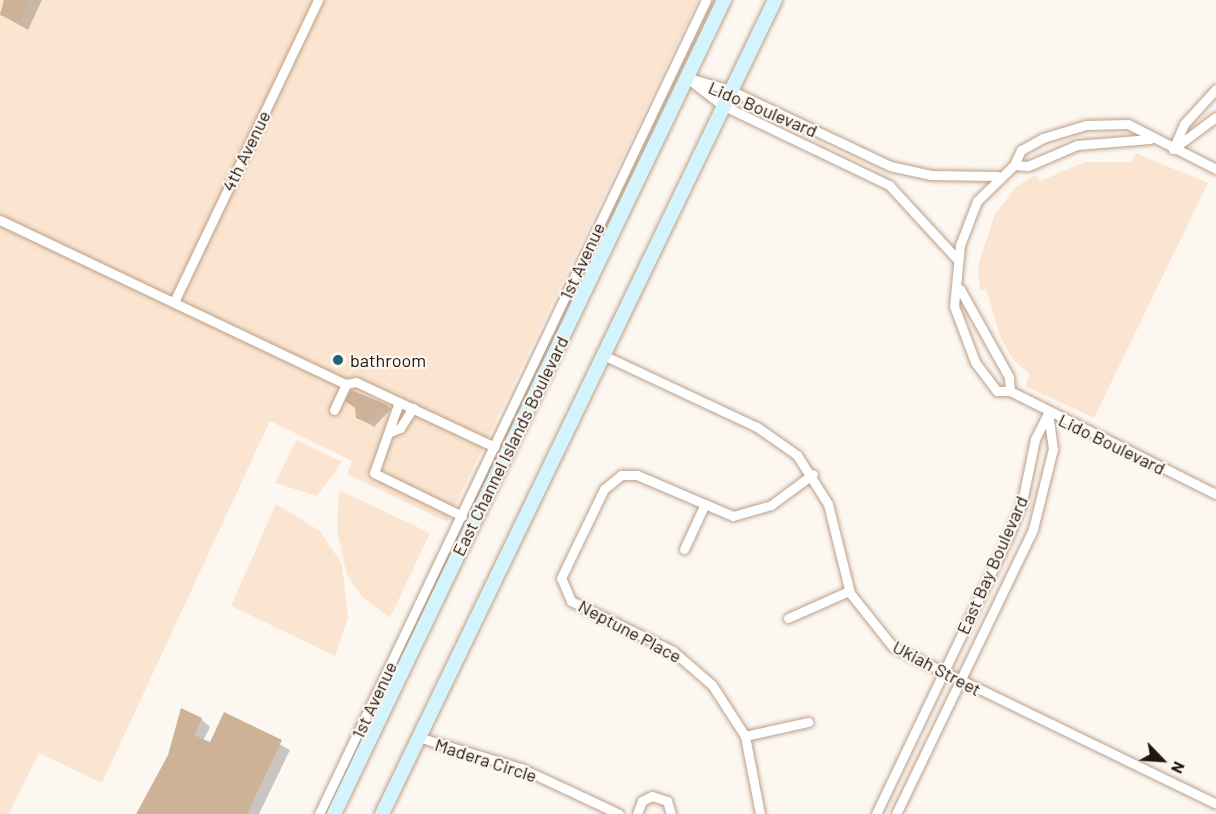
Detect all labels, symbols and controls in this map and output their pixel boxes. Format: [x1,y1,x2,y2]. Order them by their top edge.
street label: Lido Boulevard [705,76,821,142]
street label: 4th Avenue [217,107,275,195]
street label: 1st Avenue [555,219,609,303]
street label: East Channel Islands Boulevard [447,333,573,559]
place label: bathroom [350,349,426,371]
marker: bathroom [331,353,345,367]
street label: Lido Boulevard [1055,409,1169,479]
street label: East Bay Boulevard [952,492,1032,638]
street label: Neptune Place [575,595,685,667]
street label: Ukiah Street [889,636,985,700]
street label: 1st Avenue [347,658,401,742]
north arrow [1132,730,1192,790]
street label: Madera Circle [432,733,540,787]
text: N [1168,759,1190,777]

